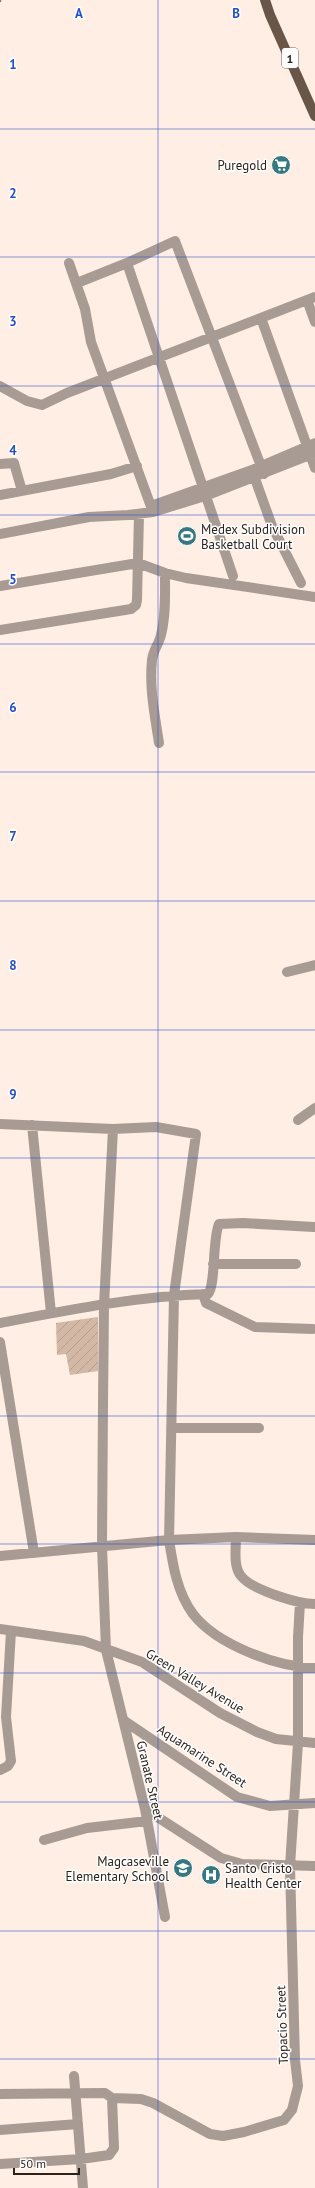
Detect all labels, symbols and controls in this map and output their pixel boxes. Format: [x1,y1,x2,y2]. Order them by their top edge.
text: A [75,5,83,22]
text: B [232,5,240,22]
road number: 1 [282,48,298,68]
text: 1 [9,56,17,73]
supermarket icon: Puregold [270,154,292,176]
place label: Puregold [218,157,267,174]
text: 2 [9,185,17,202]
text: 3 [9,313,17,330]
text: 4 [9,442,17,459]
place label: Medex Subdivision Basketball Court [201,521,305,553]
sports icon: Medex Subdivision Basketball Court [176,525,198,547]
text: 5 [9,571,17,588]
text: 6 [9,699,17,716]
text: 7 [9,828,17,845]
text: 8 [9,957,17,974]
text: 9 [9,1086,17,1103]
street label: Green Valley Avenue [143,1645,247,1717]
street label: Aquamarine Street [154,1721,250,1792]
street label: Granate Street [133,1739,167,1821]
place label: Magcaseville Elementary School [65,1853,169,1885]
school or university icon: Magcaseville Elementary School [172,1857,194,1879]
place label: Santo Cristo Health Center [225,1860,302,1892]
hospital icon: Santo Cristo Health Center [200,1864,222,1886]
street label: Topacio Street [272,1985,292,2065]
scale bar [14,2150,79,2176]
text: 50 m [20,2156,46,2171]

